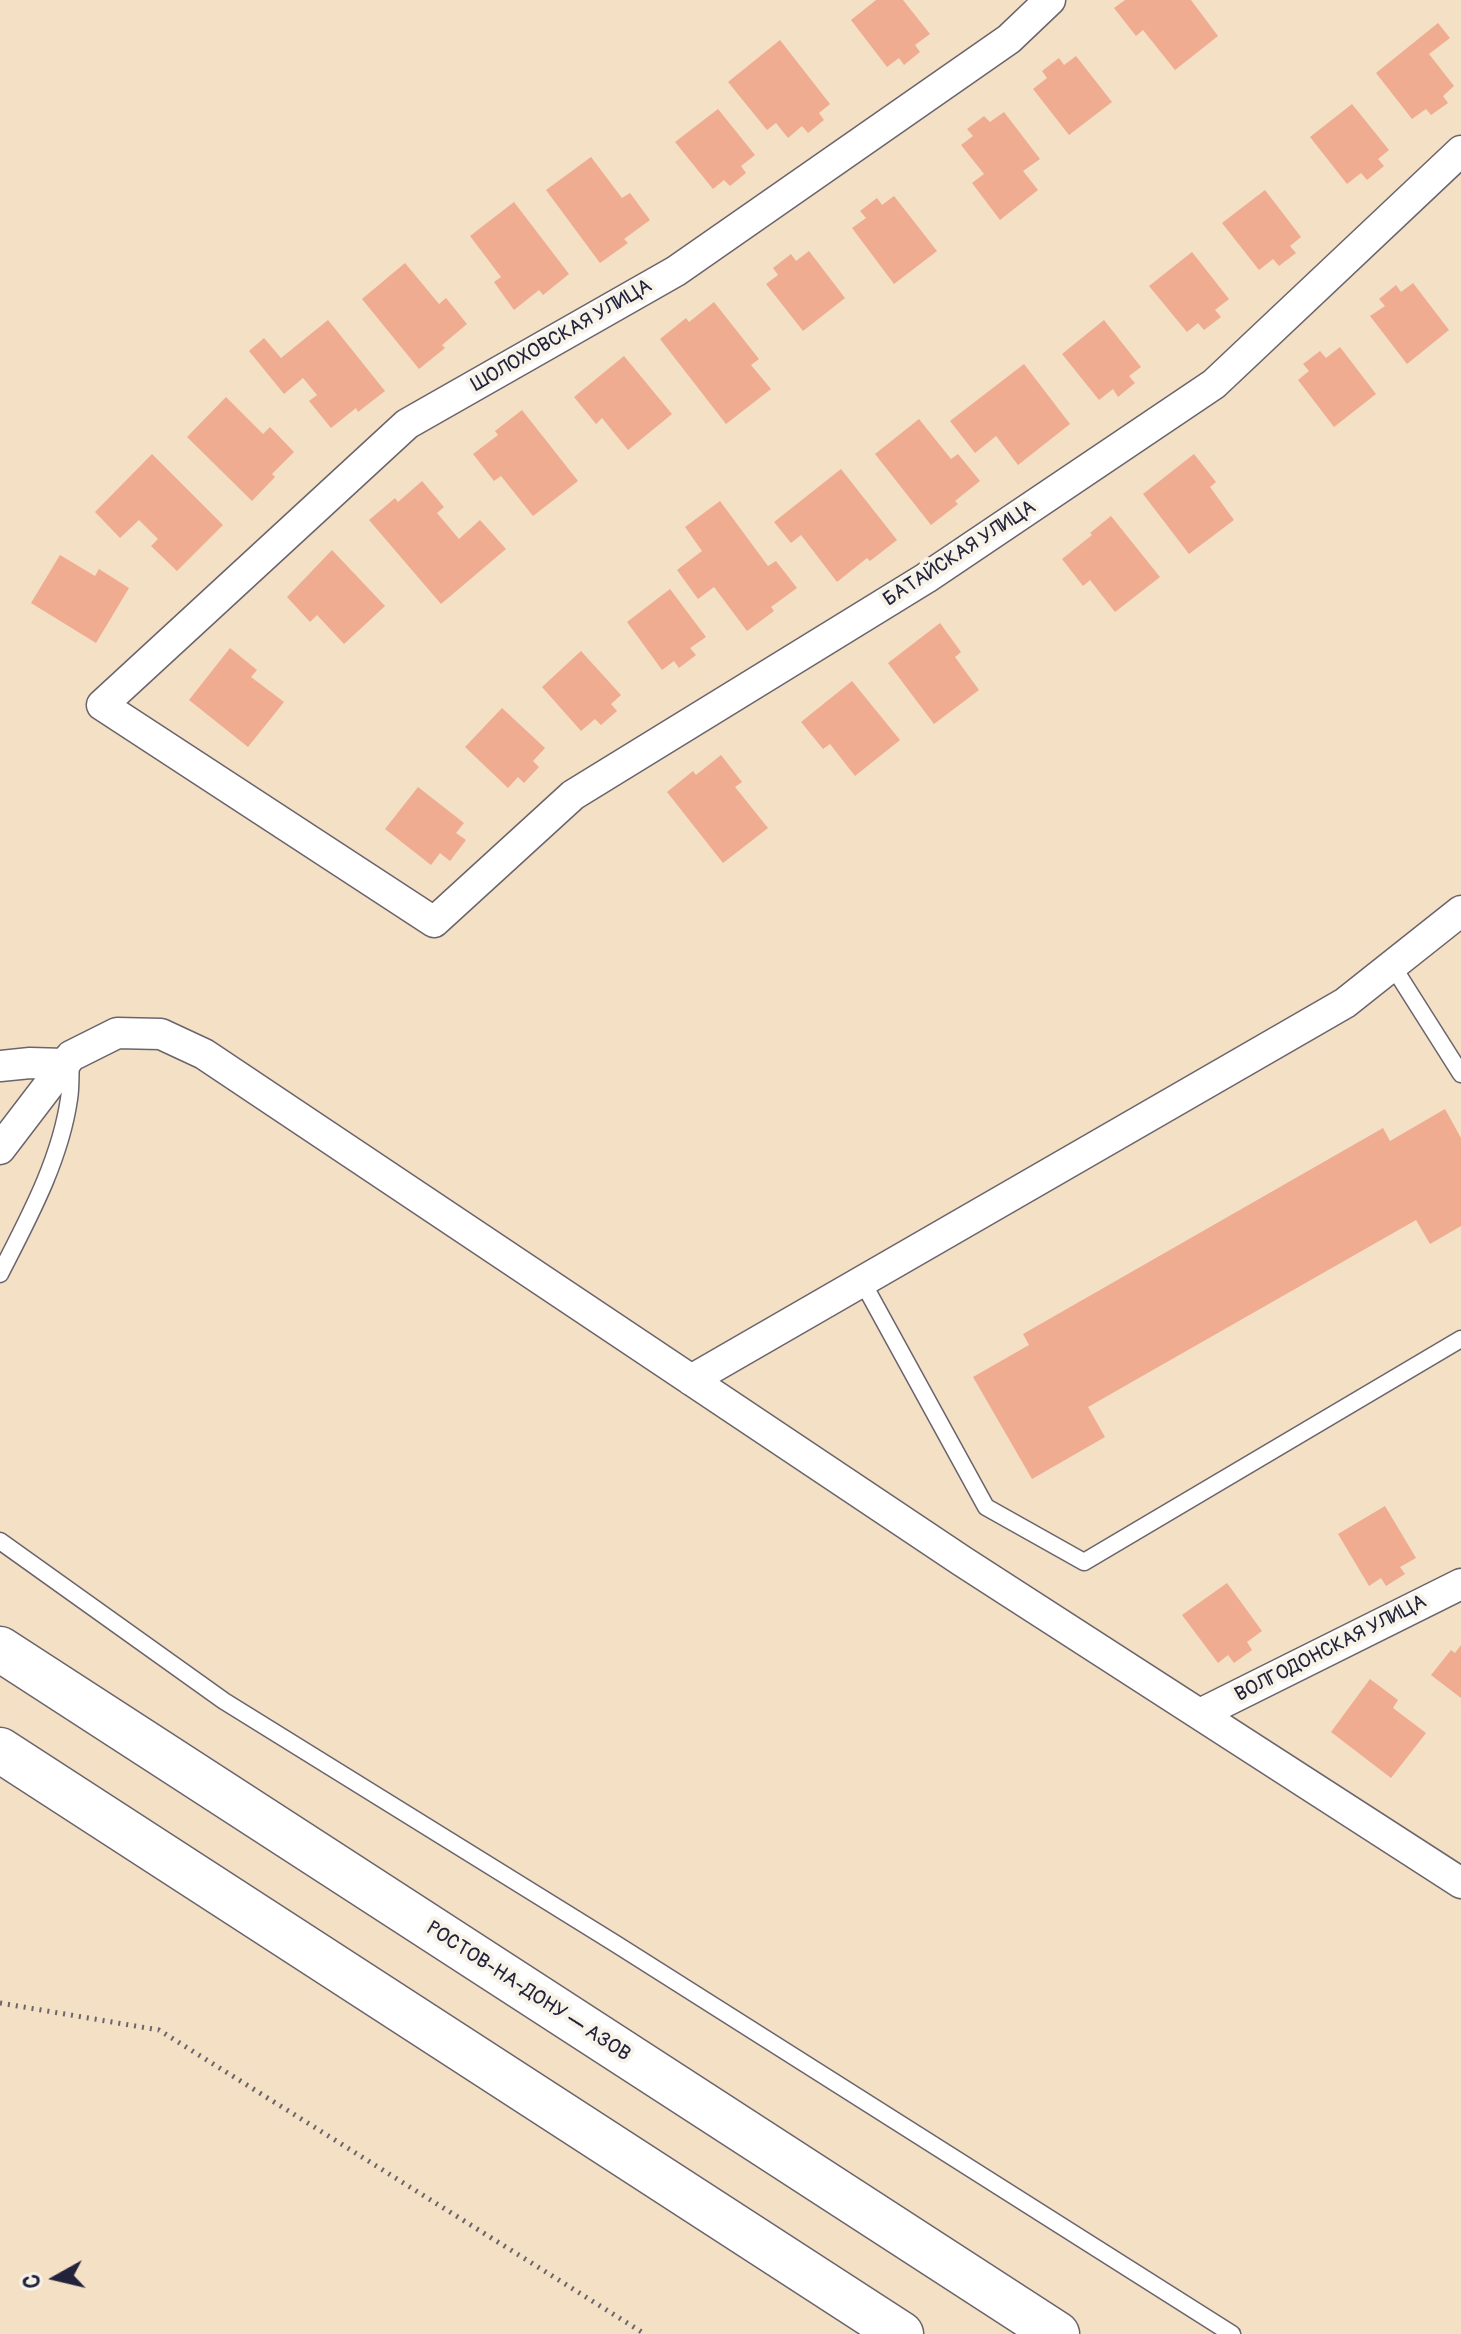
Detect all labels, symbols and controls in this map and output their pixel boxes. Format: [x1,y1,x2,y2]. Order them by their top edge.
street label: ШОЛОХОВСКАЯ УЛИЦА [467,274,657,398]
street label: БАТАЙСКАЯ УЛИЦА [879,496,1041,612]
street label: ВОЛГОДОНСКАЯ УЛИЦА [1231,1590,1431,1708]
street label: РОСТОВ-НА-ДОНУ — АЗОВ [422,1917,634,2067]
north arrow [16,2238,96,2318]
text: С [17,2273,47,2290]

